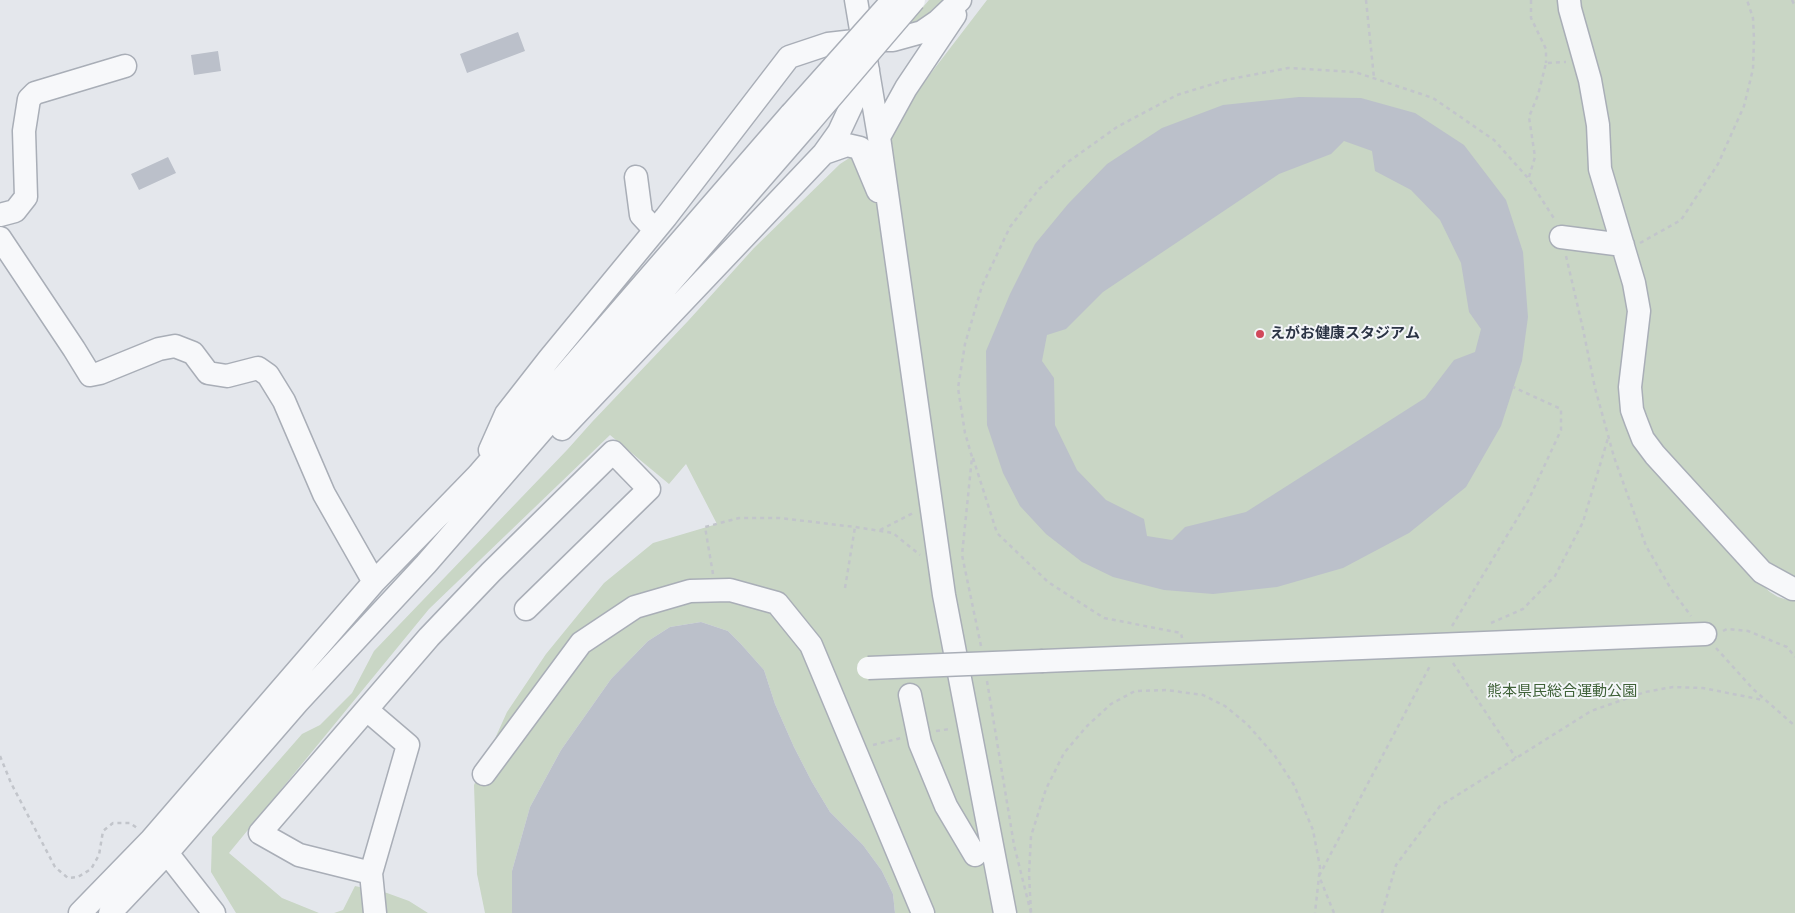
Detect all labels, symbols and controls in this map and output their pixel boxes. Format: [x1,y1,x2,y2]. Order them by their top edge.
place label: えがお健康スタジアム [1270,325,1420,343]
marker: えがお健康スタジアム [1254,328,1266,340]
park label: 熊本県民総合運動公園 [1487,683,1637,701]

